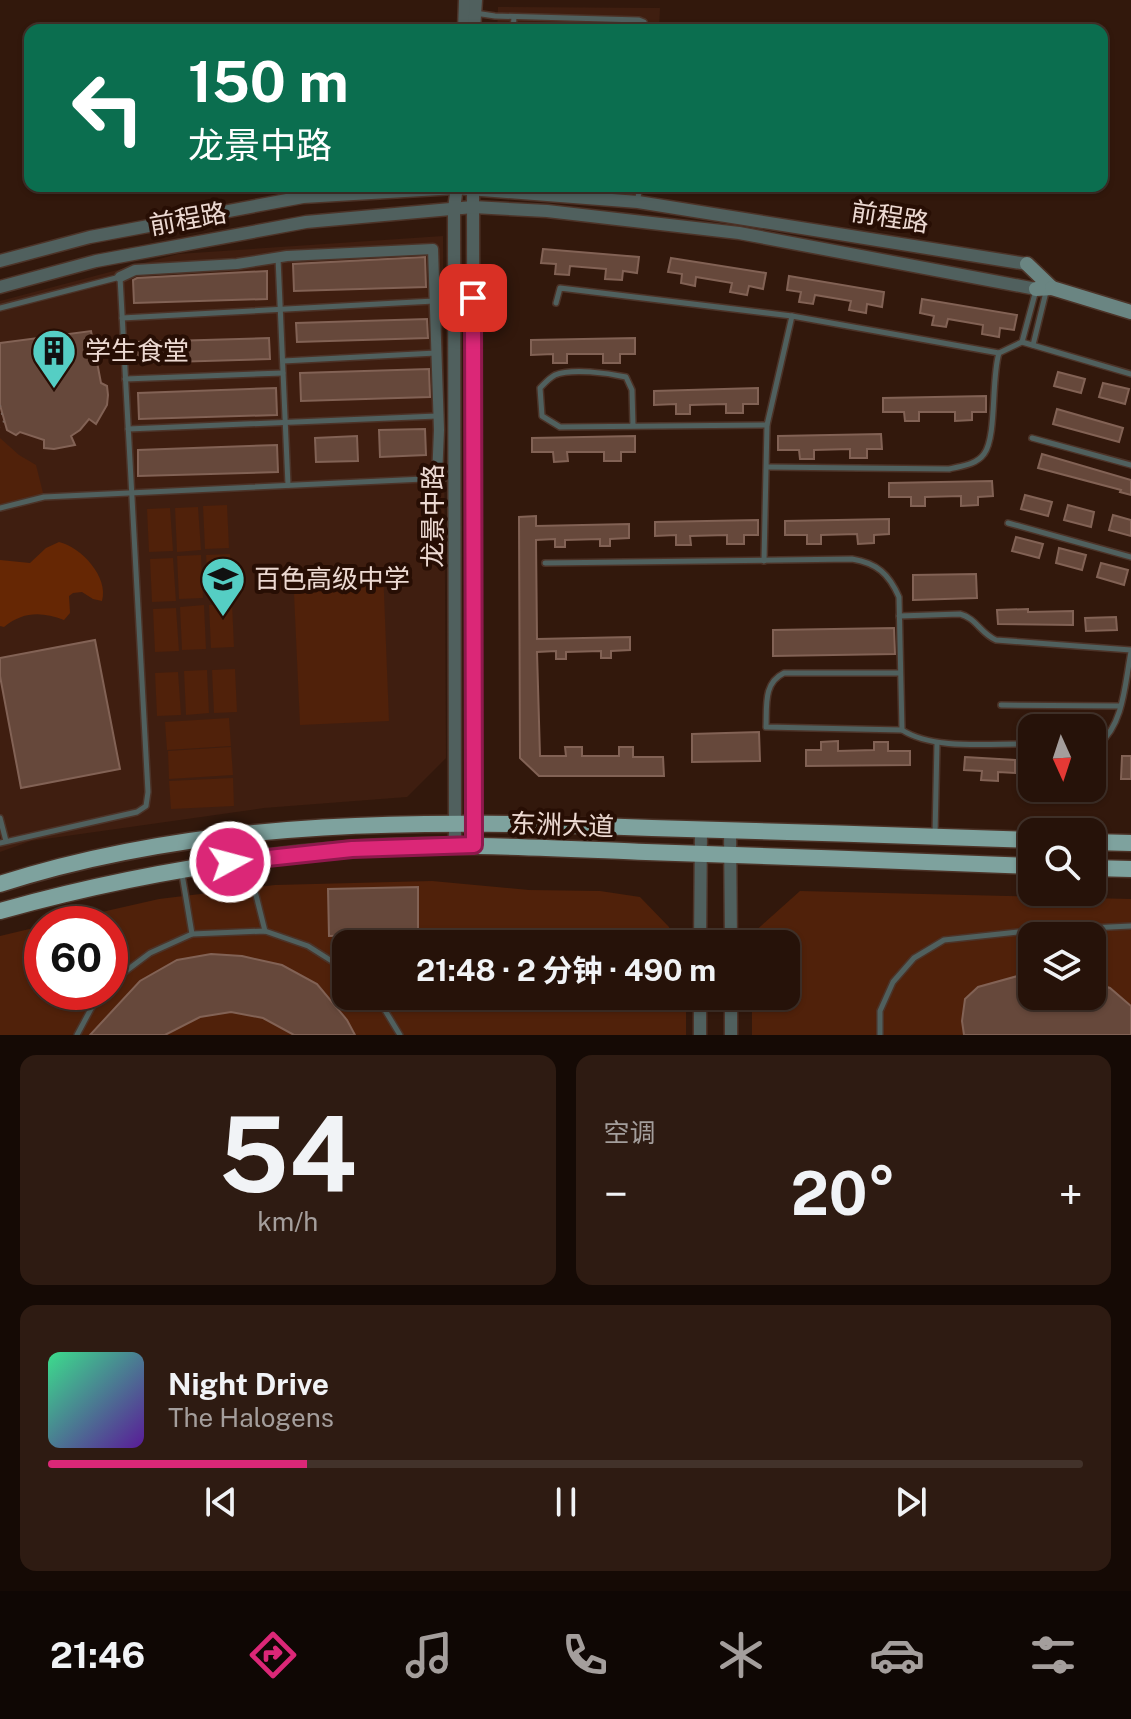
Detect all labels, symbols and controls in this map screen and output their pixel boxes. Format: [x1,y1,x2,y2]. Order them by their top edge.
text: 150 m [188,49,349,115]
icon: left [56,56,160,160]
text: 龙景中路 [188,124,332,166]
street label: 前程路 [849,195,931,238]
street label: 前程路 [147,196,229,241]
pin [439,264,507,332]
icon: arrive [451,276,495,320]
building icon: 学生食堂 [30,327,78,390]
place label: 学生食堂 [85,335,189,366]
street label: 龙景中路 [417,464,448,568]
school or university icon: 百色高级中学 [199,555,247,618]
place label: 百色高级中学 [254,563,410,594]
north arrow [1018,714,1106,802]
map controls [1018,714,1106,1010]
street label: 东洲大道 [510,807,615,842]
button: search [1018,818,1106,906]
position arrow [188,820,272,904]
speed limit sign: 60 [24,906,128,1010]
button: layers [1018,922,1106,1010]
text: 21:48 · 2 分钟 · 490 m [416,952,716,988]
text: 54 [219,1093,357,1215]
text: 空调 [604,1117,656,1148]
text: 20° [791,1158,896,1229]
text: − [604,1168,628,1220]
text: + [1059,1168,1083,1220]
text: km/h [257,1206,318,1237]
text: Night Drive [168,1366,329,1402]
text: The Halogens [168,1402,334,1433]
icon: previous [199,1480,243,1524]
icon: pause [544,1480,588,1524]
icon: next [889,1480,933,1524]
icon: directions [245,1627,301,1683]
icon: music [401,1627,457,1683]
icon: phone [557,1627,613,1683]
icon: climate [713,1627,769,1683]
icon: car [869,1627,925,1683]
icon: filters [1025,1627,1081,1683]
text: 21:46 [50,1634,145,1676]

